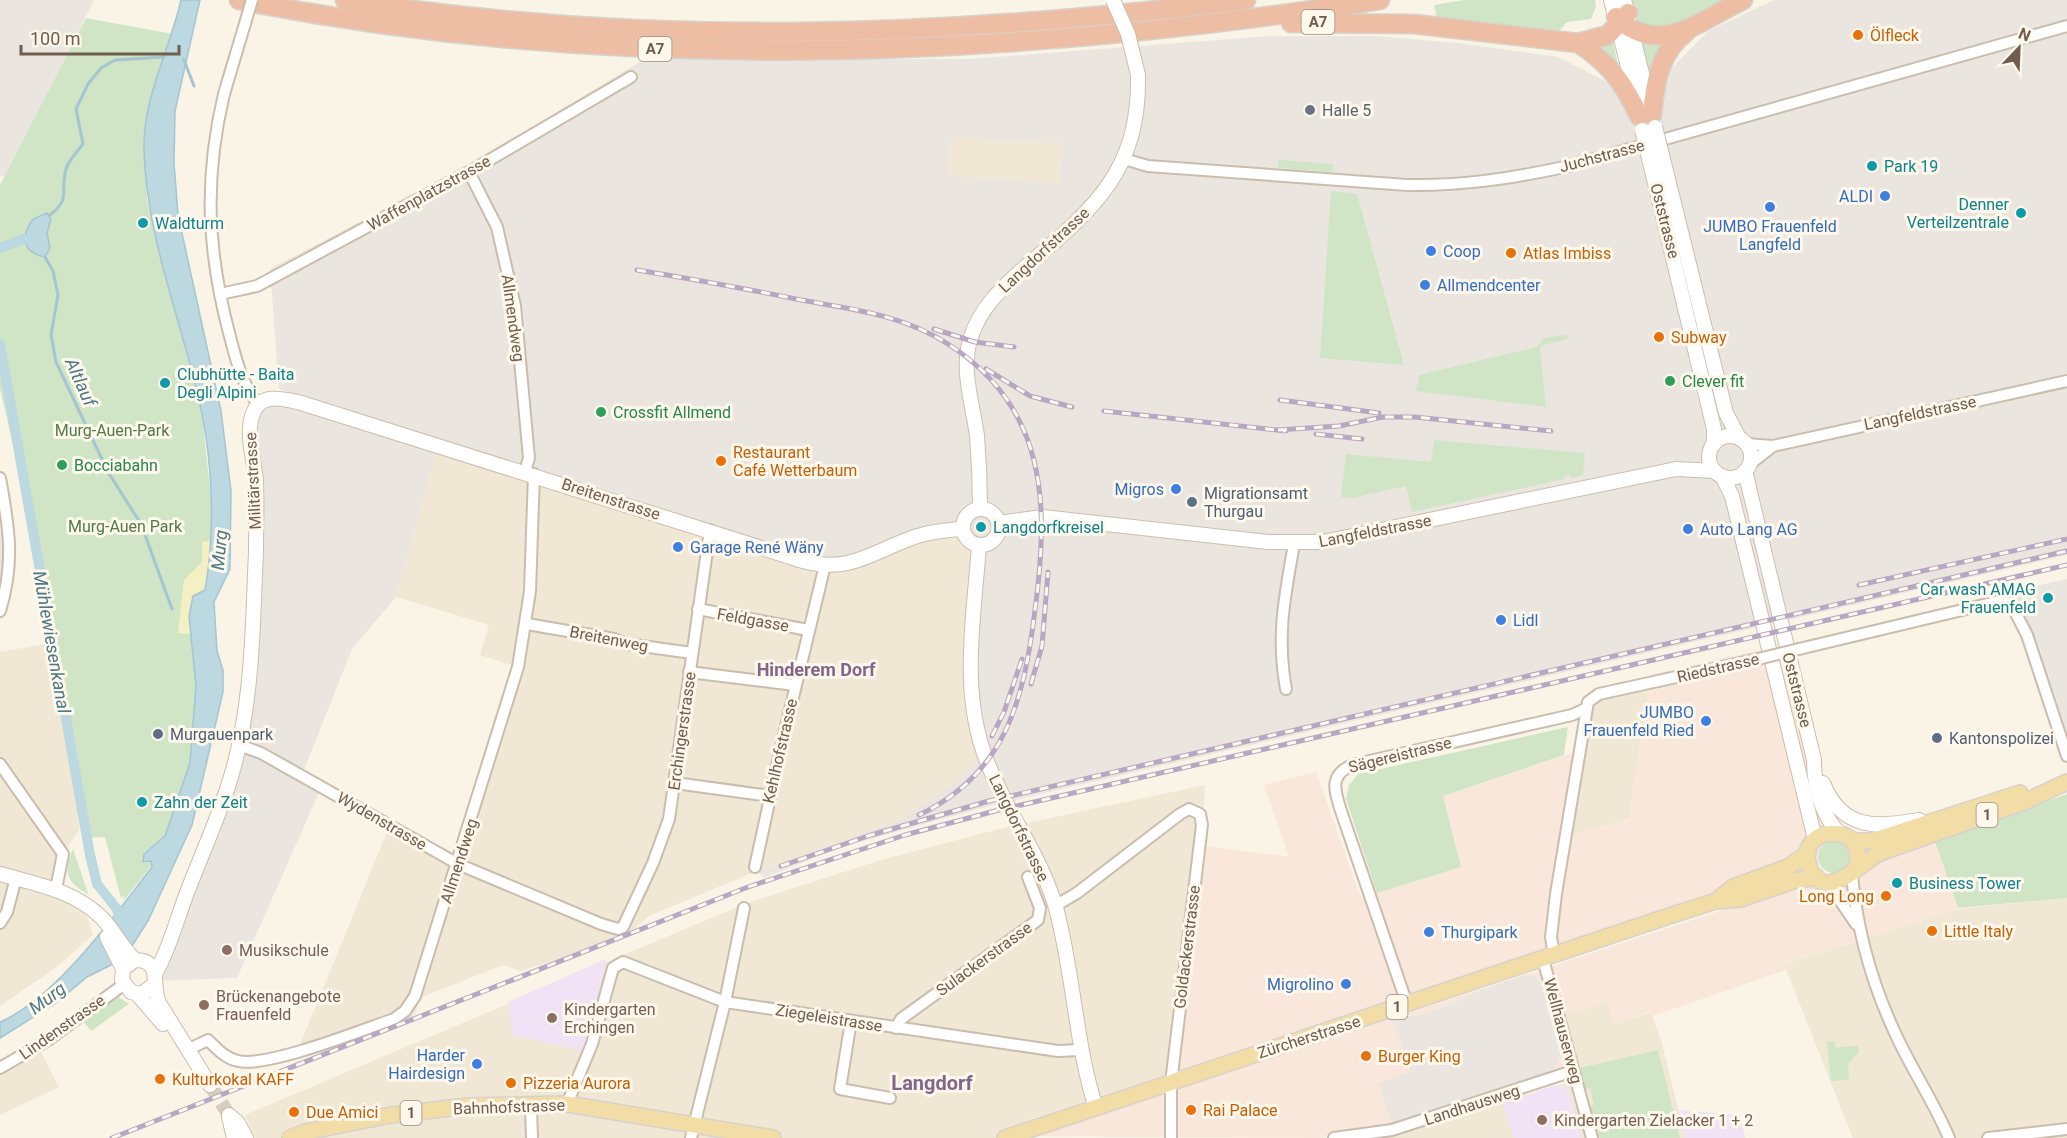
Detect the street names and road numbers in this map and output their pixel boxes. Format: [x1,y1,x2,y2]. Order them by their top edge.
road number: A7 [1302,10,1334,34]
road number: A7 [638,37,672,61]
street label: Juchstrasse [1557,136,1647,176]
street label: Waffenplatzstrasse [364,151,494,235]
street label: Oststrasse [1646,181,1684,261]
street label: Langdorfstrasse [995,203,1093,297]
street label: Allmendweg [497,273,529,363]
street label: Langfeldstrasse [1862,392,1978,434]
street label: Militärstrasse [241,432,265,530]
street label: Breitenstrasse [559,474,663,524]
street label: Langfeldstrasse [1317,511,1433,551]
street label: Feldgasse [716,604,790,636]
street label: Breitenweg [568,622,650,656]
street label: Riedstrasse [1675,649,1761,687]
street label: Oststrasse [1778,650,1816,730]
street label: Erchingerstrasse [664,671,700,791]
street label: Kehlhofstrasse [759,697,801,805]
street label: Sägereistrasse [1346,733,1454,777]
street label: Langdorfstrasse [985,771,1053,885]
street label: Wydenstrasse [334,788,430,854]
road number: 1 [1976,803,1998,827]
street label: Allmendweg [436,816,482,906]
street label: Goldackerstrasse [1170,884,1204,1010]
street label: Sulackerstrasse [933,918,1035,1000]
street label: Wellhauserweg [1540,976,1586,1086]
street label: Lindenstrasse [16,991,108,1063]
road number: 1 [1386,995,1408,1019]
street label: Ziegeleistrasse [774,1000,884,1036]
street label: Zürcherstrasse [1255,1011,1363,1063]
street label: Landhausweg [1422,1081,1522,1129]
street label: Bahnhofstrasse [453,1096,565,1118]
road number: 1 [400,1101,422,1125]

